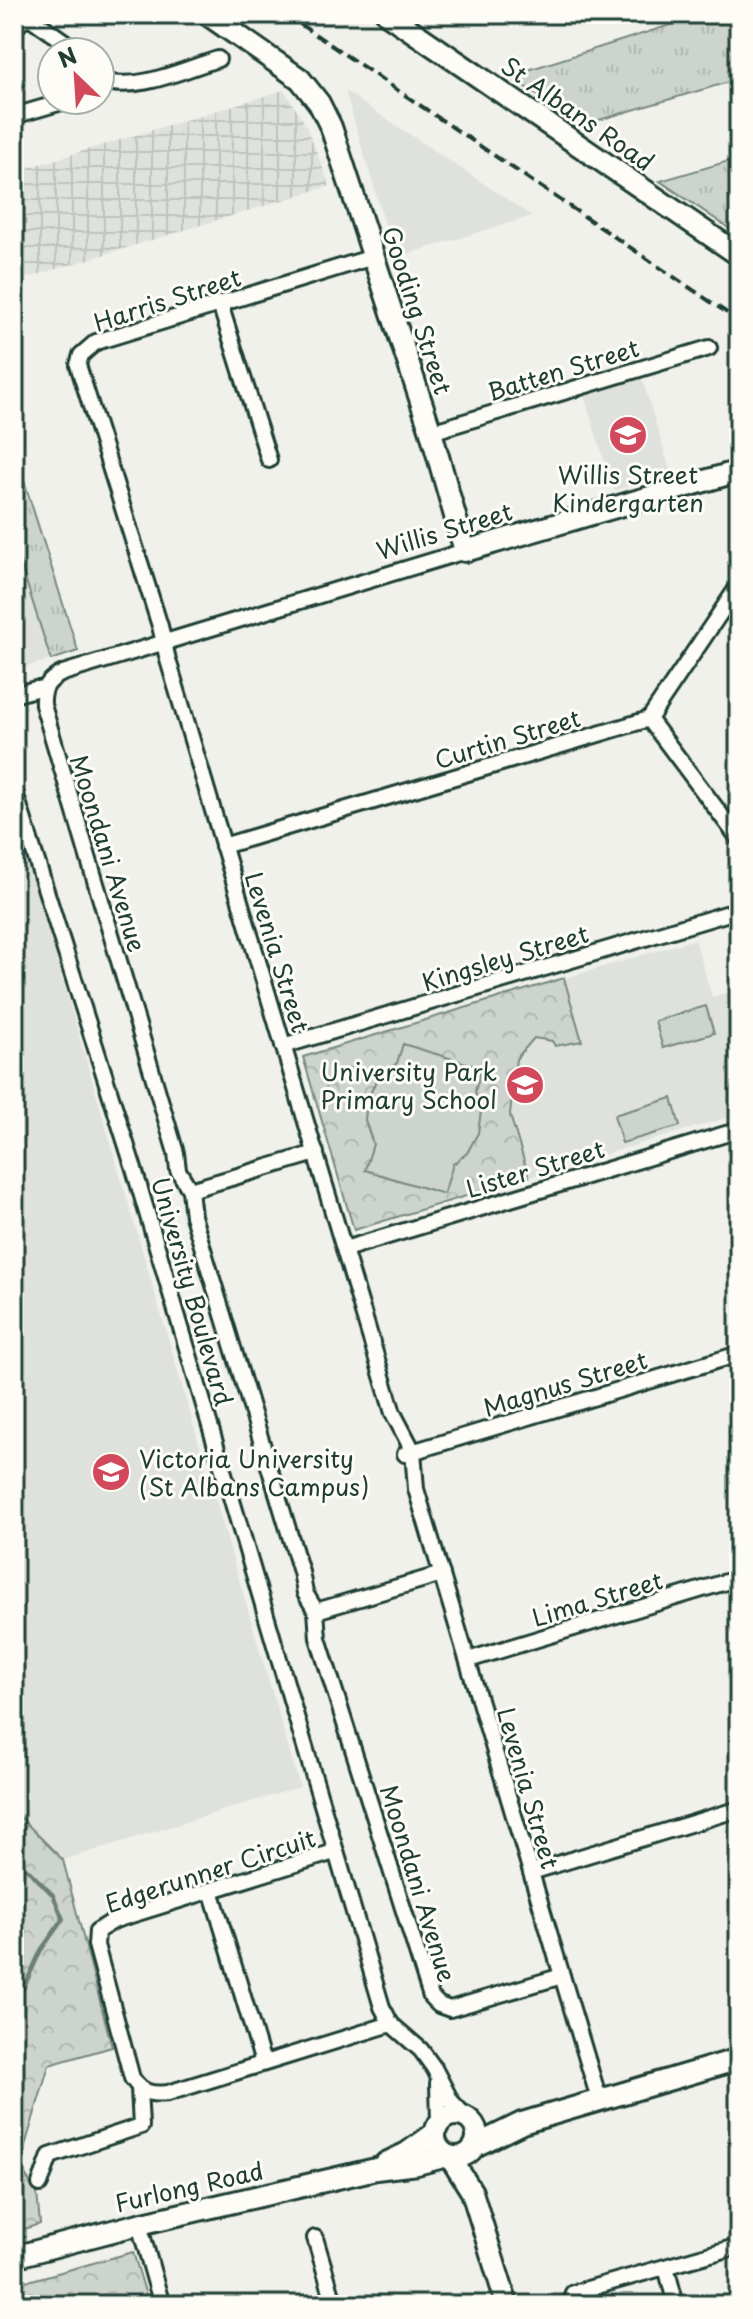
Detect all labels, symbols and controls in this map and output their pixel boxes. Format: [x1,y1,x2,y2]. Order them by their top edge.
north arrow [36,36,116,116]
text: N [52,38,82,75]
street label: St Albans Road [494,47,662,179]
street label: Gooding Street [374,221,462,399]
street label: Harris Street [89,258,246,340]
street label: Batten Street [483,329,643,409]
school or university icon: Willis Street Kindergarten [607,414,649,456]
place label: Willis Street Kindergarten [552,456,704,520]
street label: Willis Street [372,492,517,568]
street label: Curtin Street [430,699,584,777]
street label: Moondani Avenue [62,750,156,956]
street label: Levenia Street [236,867,320,1037]
street label: Kingsley Street [417,915,593,999]
place label: University Park Primary School [320,1053,497,1117]
school or university icon: University Park Primary School [504,1064,546,1106]
street label: Lister Street [461,1130,609,1206]
street label: University Boulevard [143,1172,243,1410]
street label: Magnus Street [479,1341,652,1425]
place label: Victoria University (St Albans Campus) [139,1440,369,1504]
school or university icon: Victoria University (St Albans Campus) [90,1451,132,1493]
street label: Lima Street [527,1561,667,1635]
street label: Levenia Street [489,1703,569,1873]
street label: Moondani Avenue [372,1780,466,1986]
street label: Edgerunner Circuit [100,1819,320,1921]
street label: Furlong Road [111,2151,267,2221]

